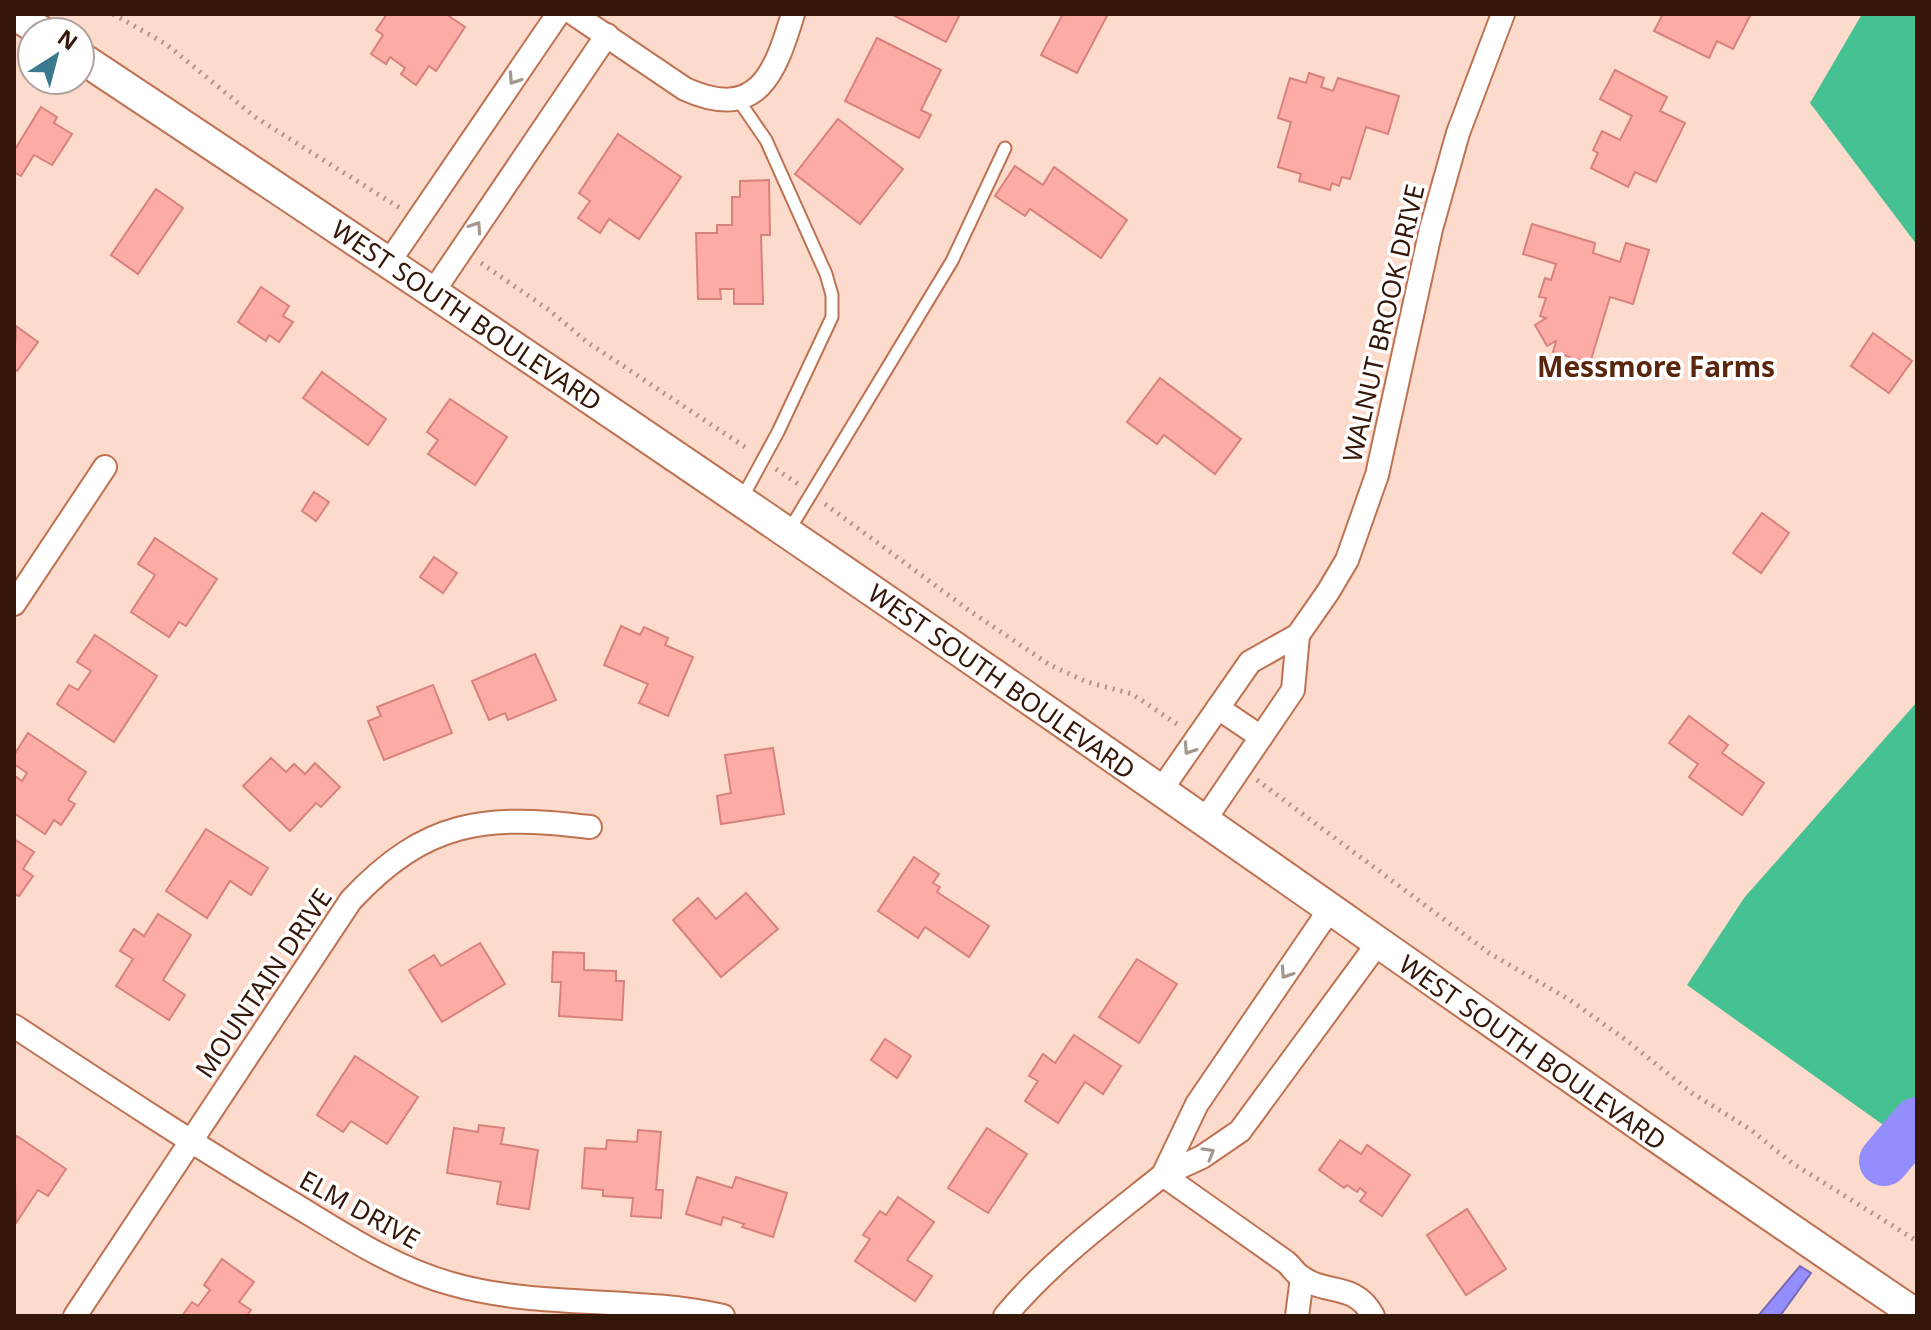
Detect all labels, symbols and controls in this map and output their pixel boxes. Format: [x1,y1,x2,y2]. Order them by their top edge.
north arrow [16,16,96,96]
text: N [52,22,84,56]
one-way arrow [509,70,524,84]
street label: WALNUT BROOK DRIVE [1334,181,1432,465]
street label: WEST SOUTH BOULEVARD [325,211,609,419]
one-way arrow [467,222,482,236]
district label: Messmore Farms [1537,347,1775,385]
street label: WEST SOUTH BOULEVARD [861,575,1143,787]
one-way arrow [1184,740,1199,755]
street label: MOUNTAIN DRIVE [186,881,340,1085]
street label: WEST SOUTH BOULEVARD [1392,946,1674,1158]
one-way arrow [1281,965,1296,979]
one-way arrow [1200,1147,1215,1163]
street label: ELM DRIVE [293,1161,427,1257]

